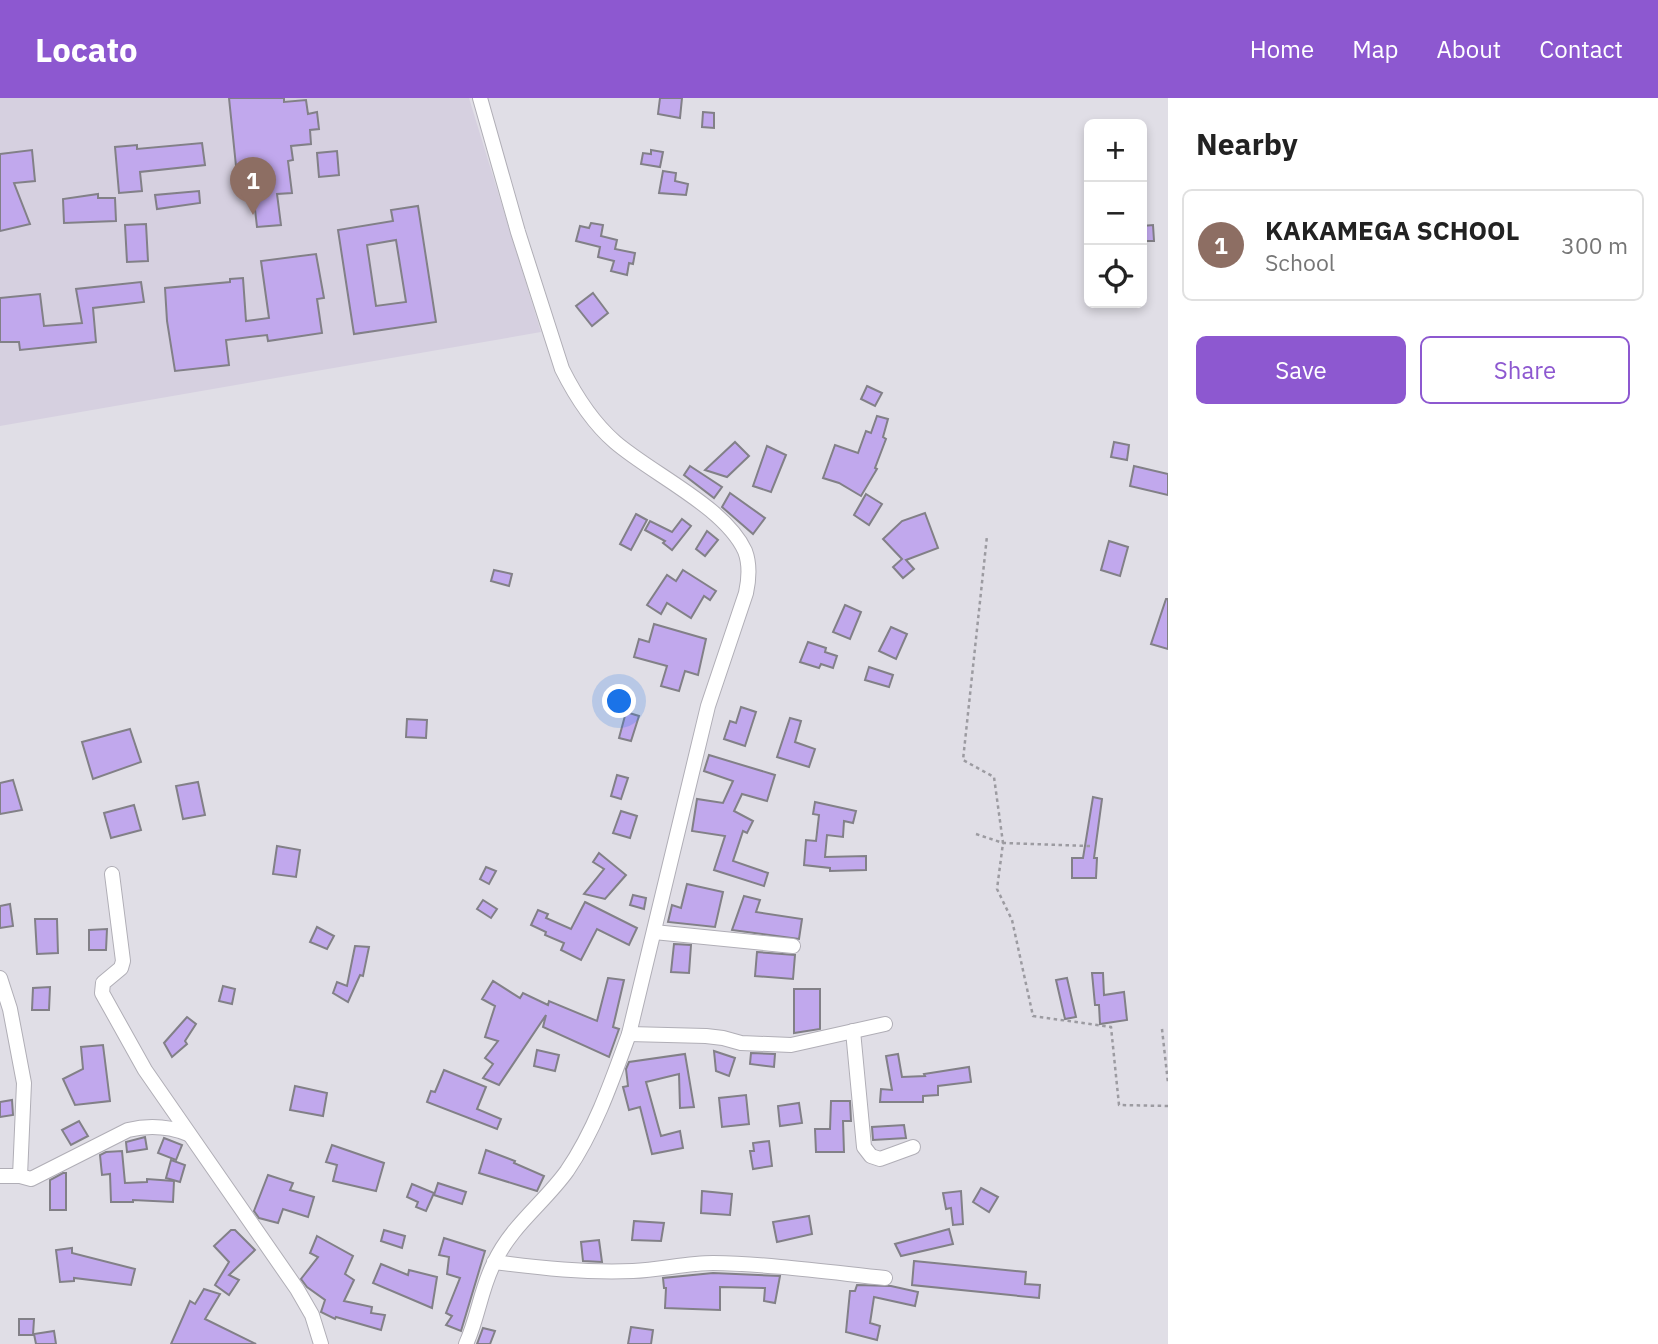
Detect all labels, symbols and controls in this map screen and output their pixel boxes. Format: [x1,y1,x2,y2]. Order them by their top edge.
text: Locato [35,28,138,71]
text: Home [1250,33,1314,65]
text: Map [1352,33,1398,65]
text: About [1436,33,1501,65]
text: Contact [1539,33,1623,65]
map controls [1084,119,1147,308]
button: + [1084,119,1147,182]
text: Nearby [1196,124,1298,163]
pin: 1 [230,157,276,215]
button: − [1084,182,1147,245]
text: KAKAMEGA SCHOOL [1265,213,1519,247]
text: 1 [1214,230,1228,260]
text: 300 m [1561,230,1628,260]
button: locate [1084,245,1147,308]
text: School [1265,247,1335,277]
button: Save [1196,336,1406,404]
button: Share [1420,336,1630,404]
your location [602,684,636,718]

